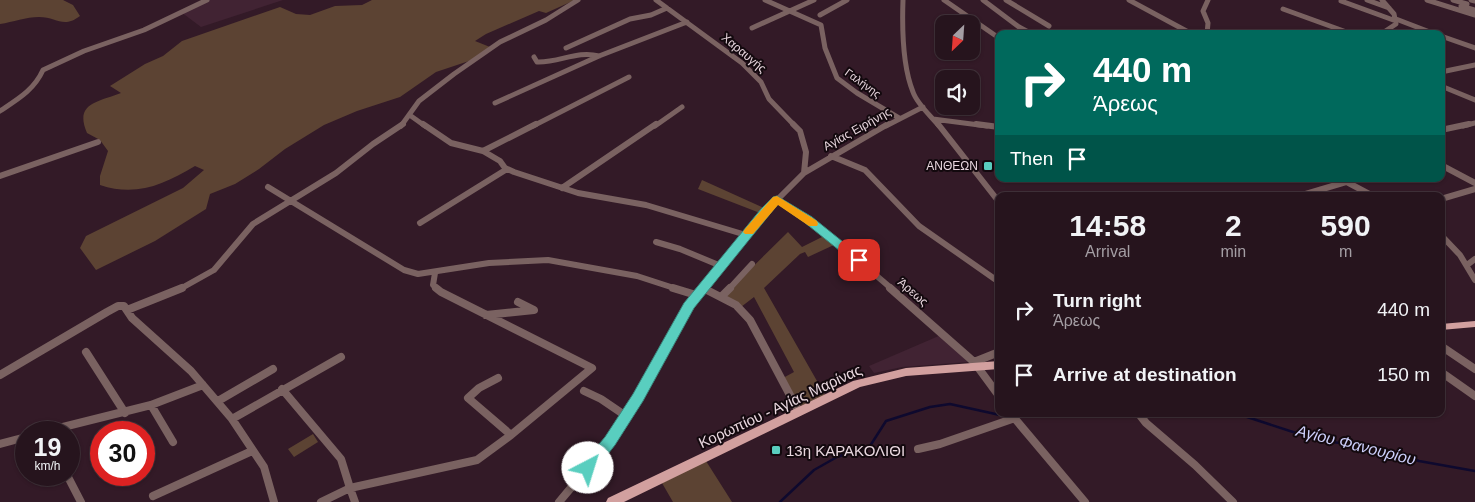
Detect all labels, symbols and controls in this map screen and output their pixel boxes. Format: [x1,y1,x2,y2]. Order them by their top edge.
north arrow [935,15,980,60]
map controls [935,15,980,115]
street label: Χαραυγής [719,30,769,76]
icon: right [1010,50,1075,115]
text: 440 m [1093,50,1192,89]
street label: Γαλήνης [843,66,883,100]
button: sound [935,70,980,115]
text: Άρεως [1093,91,1158,116]
street label: Αγίας Ειρήνης [821,105,893,153]
icon: arrive [1063,145,1091,173]
text: Then [1010,148,1053,169]
place label: ΑΝΘΕΩΝ [926,159,978,173]
marker: ΑΝΘΕΩΝ [982,160,994,172]
text: 14:58 [1069,209,1146,242]
text: 2 [1225,209,1242,242]
text: 590 [1321,209,1371,242]
pin [838,239,880,281]
text: Arrival [1085,243,1130,260]
text: min [1220,243,1246,260]
text: m [1339,243,1352,260]
icon: arrive [845,246,873,274]
street label: Άρεως [895,275,931,309]
text: Turn right [1053,290,1141,311]
icon: right [1010,296,1038,324]
text: 440 m [1377,299,1430,320]
text: Άρεως [1053,312,1100,329]
street label: Κορωπίου - Αγίας Μαρίνας [696,361,864,451]
icon: arrive [1010,361,1038,389]
text: Arrive at destination [1053,364,1237,385]
text: 150 m [1377,364,1430,385]
speed limit sign: 30 [90,421,155,486]
water label: Αγίου Φανουρίου [1293,422,1418,468]
text: 19 [34,433,61,461]
position arrow [561,441,613,493]
place label: 13η ΚΑΡΑΚΟΛΙΘΙ [786,442,905,459]
marker: 13η ΚΑΡΑΚΟΛΙΘΙ [770,444,782,456]
text: km/h [34,459,61,473]

